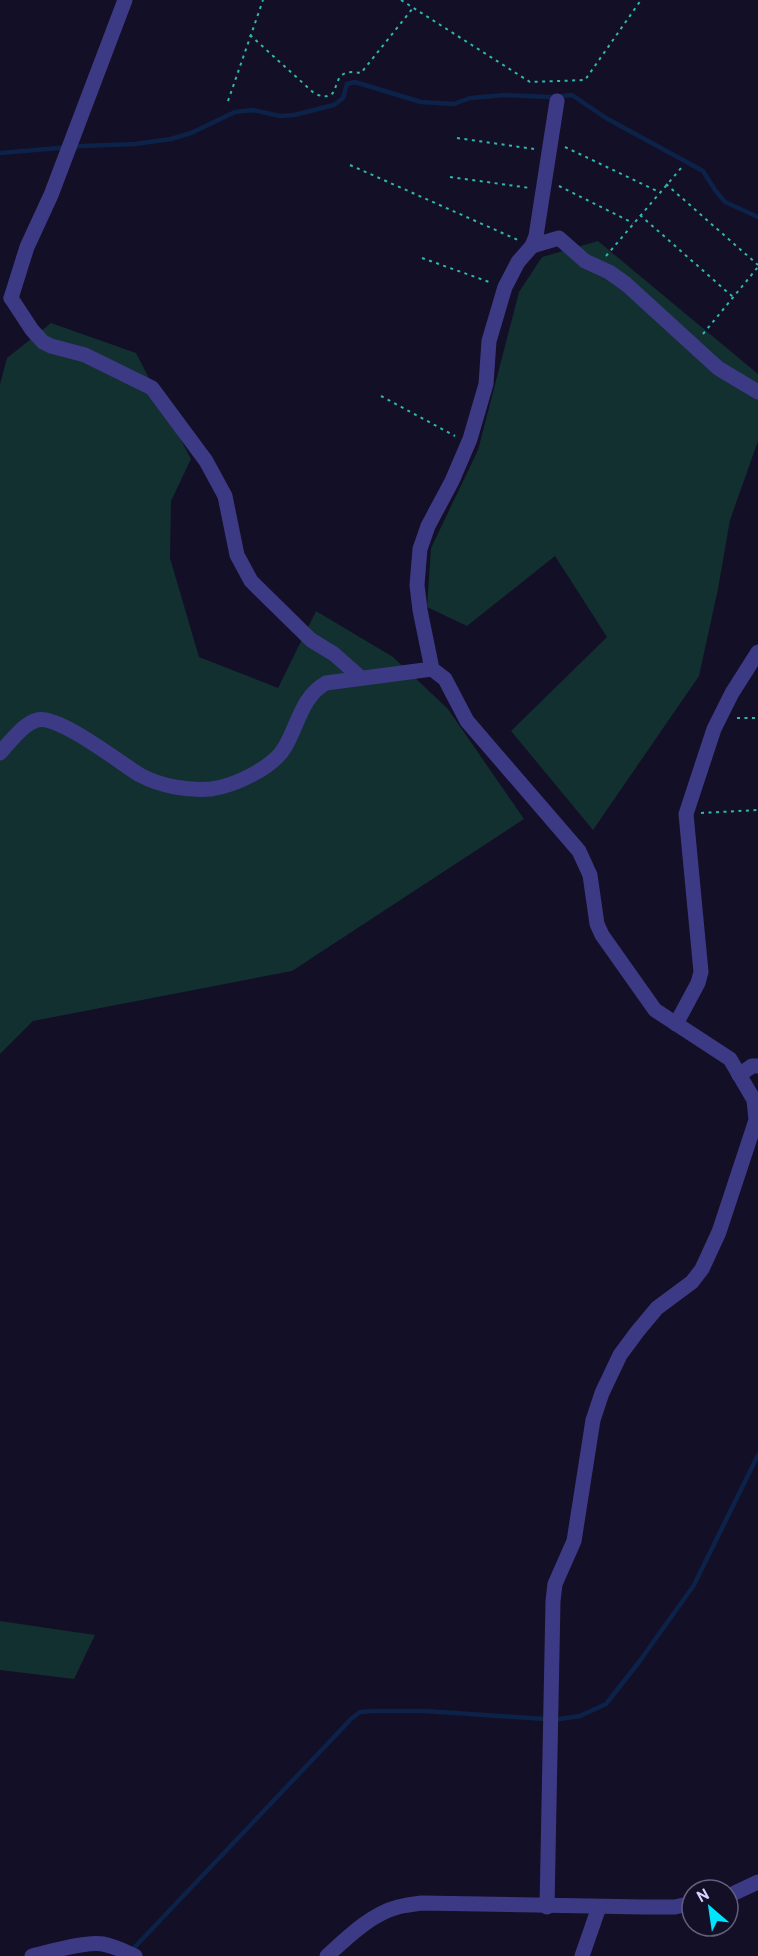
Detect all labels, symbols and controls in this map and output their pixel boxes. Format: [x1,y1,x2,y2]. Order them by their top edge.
north arrow [680,1878,740,1938]
text: N [694,1885,714,1908]

